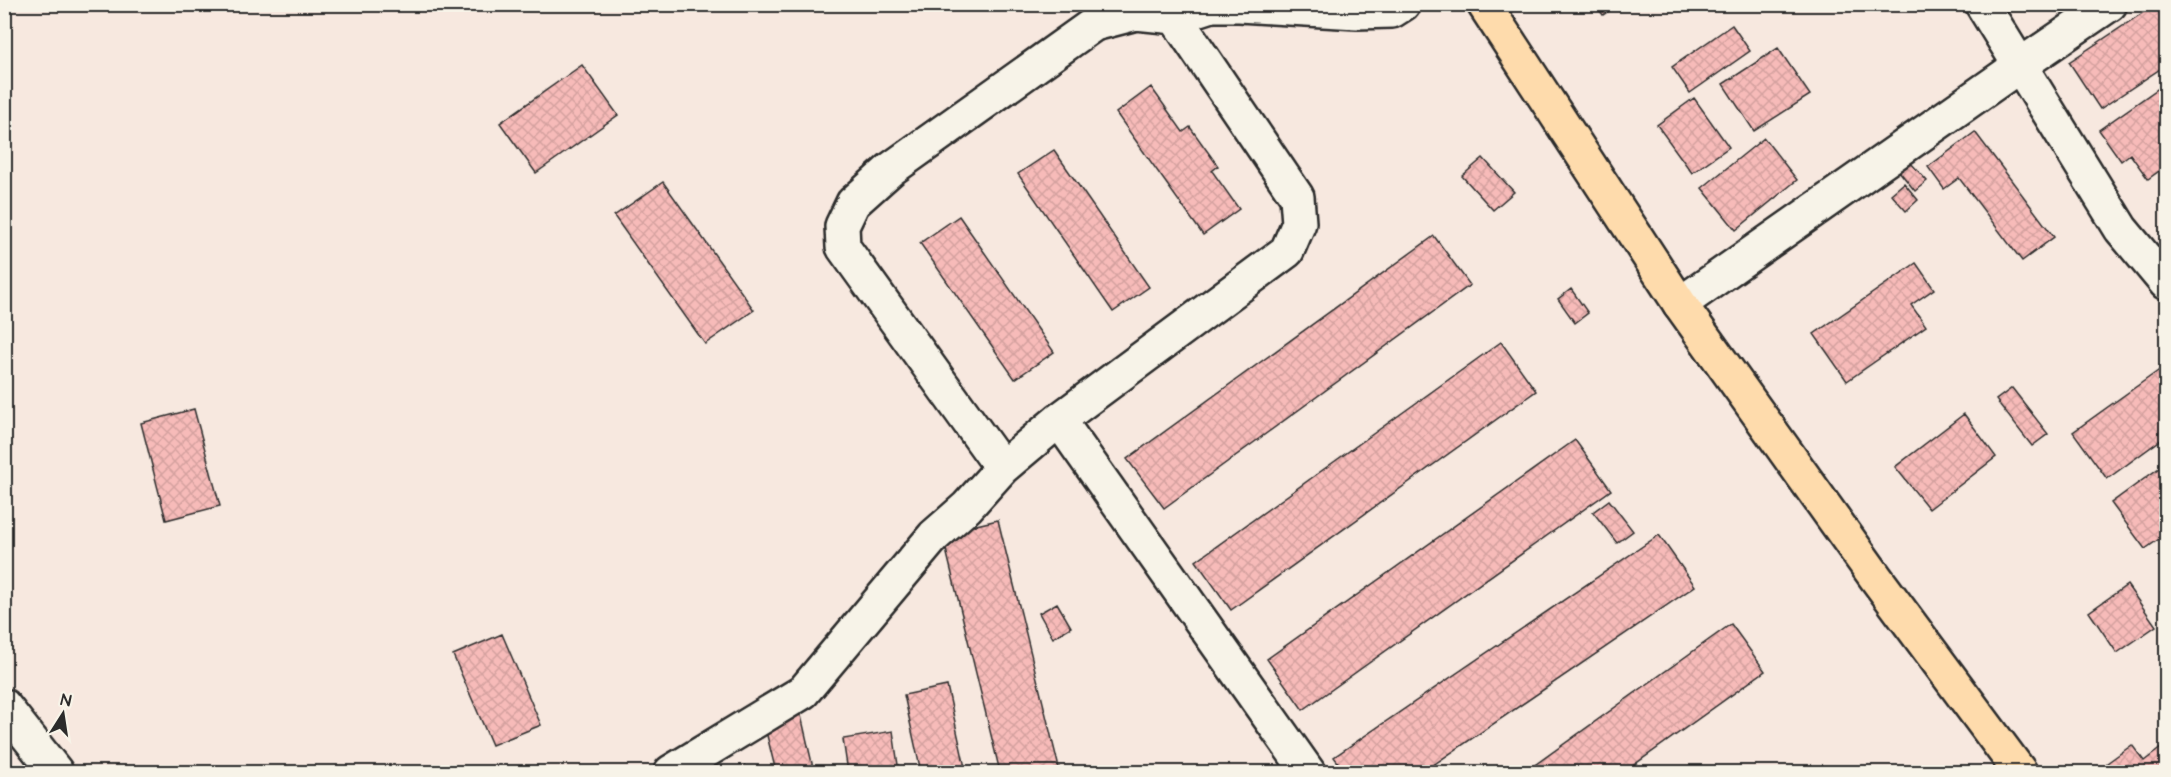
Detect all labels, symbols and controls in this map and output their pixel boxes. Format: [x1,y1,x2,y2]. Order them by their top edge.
north arrow [33,684,93,744]
text: N [59,689,73,712]

